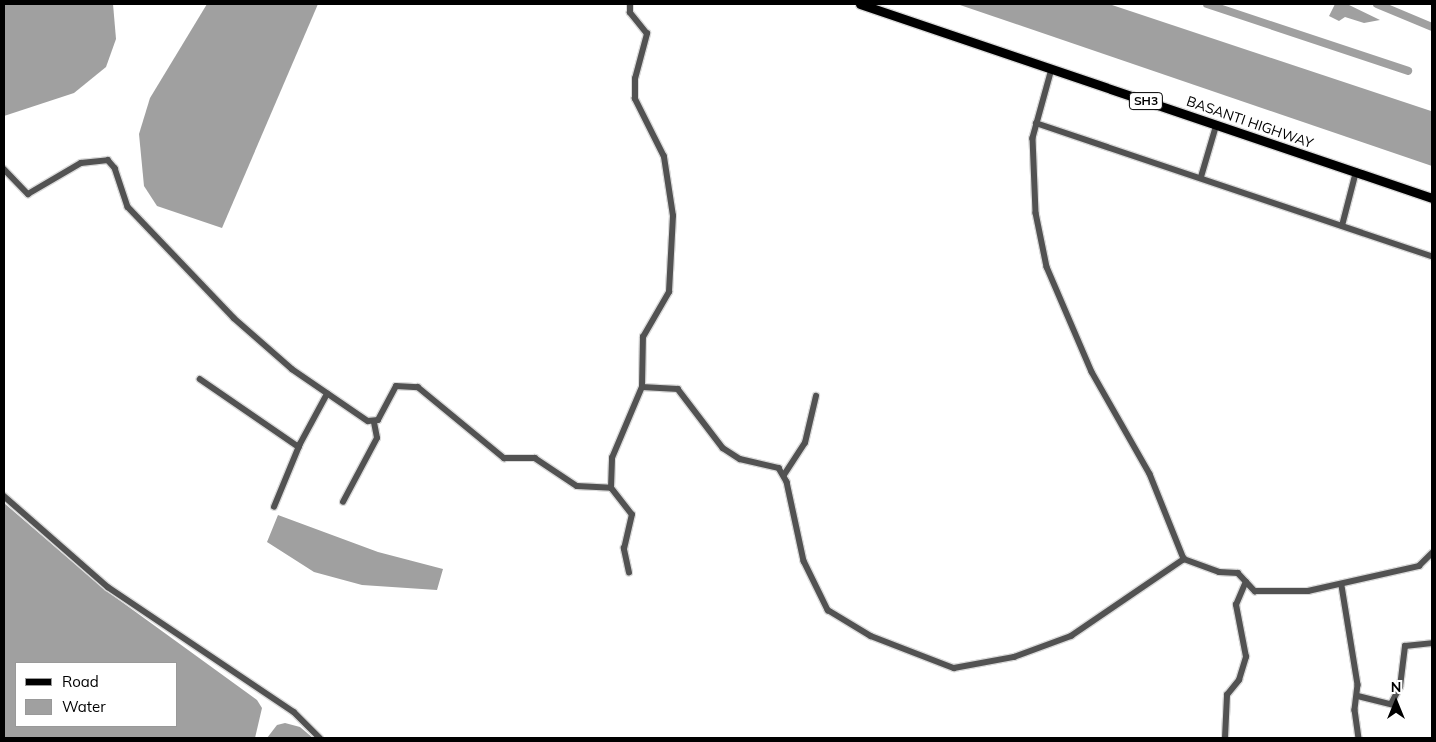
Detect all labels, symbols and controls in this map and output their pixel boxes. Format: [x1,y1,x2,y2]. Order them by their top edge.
road number: SH3 [1128,92,1164,110]
street label: BASANTI HIGHWAY [1184,92,1316,152]
legend [15,662,178,727]
text: Road [62,672,99,691]
north arrow [1371,677,1421,727]
text: N [1391,678,1401,696]
text: Water [62,697,106,716]

